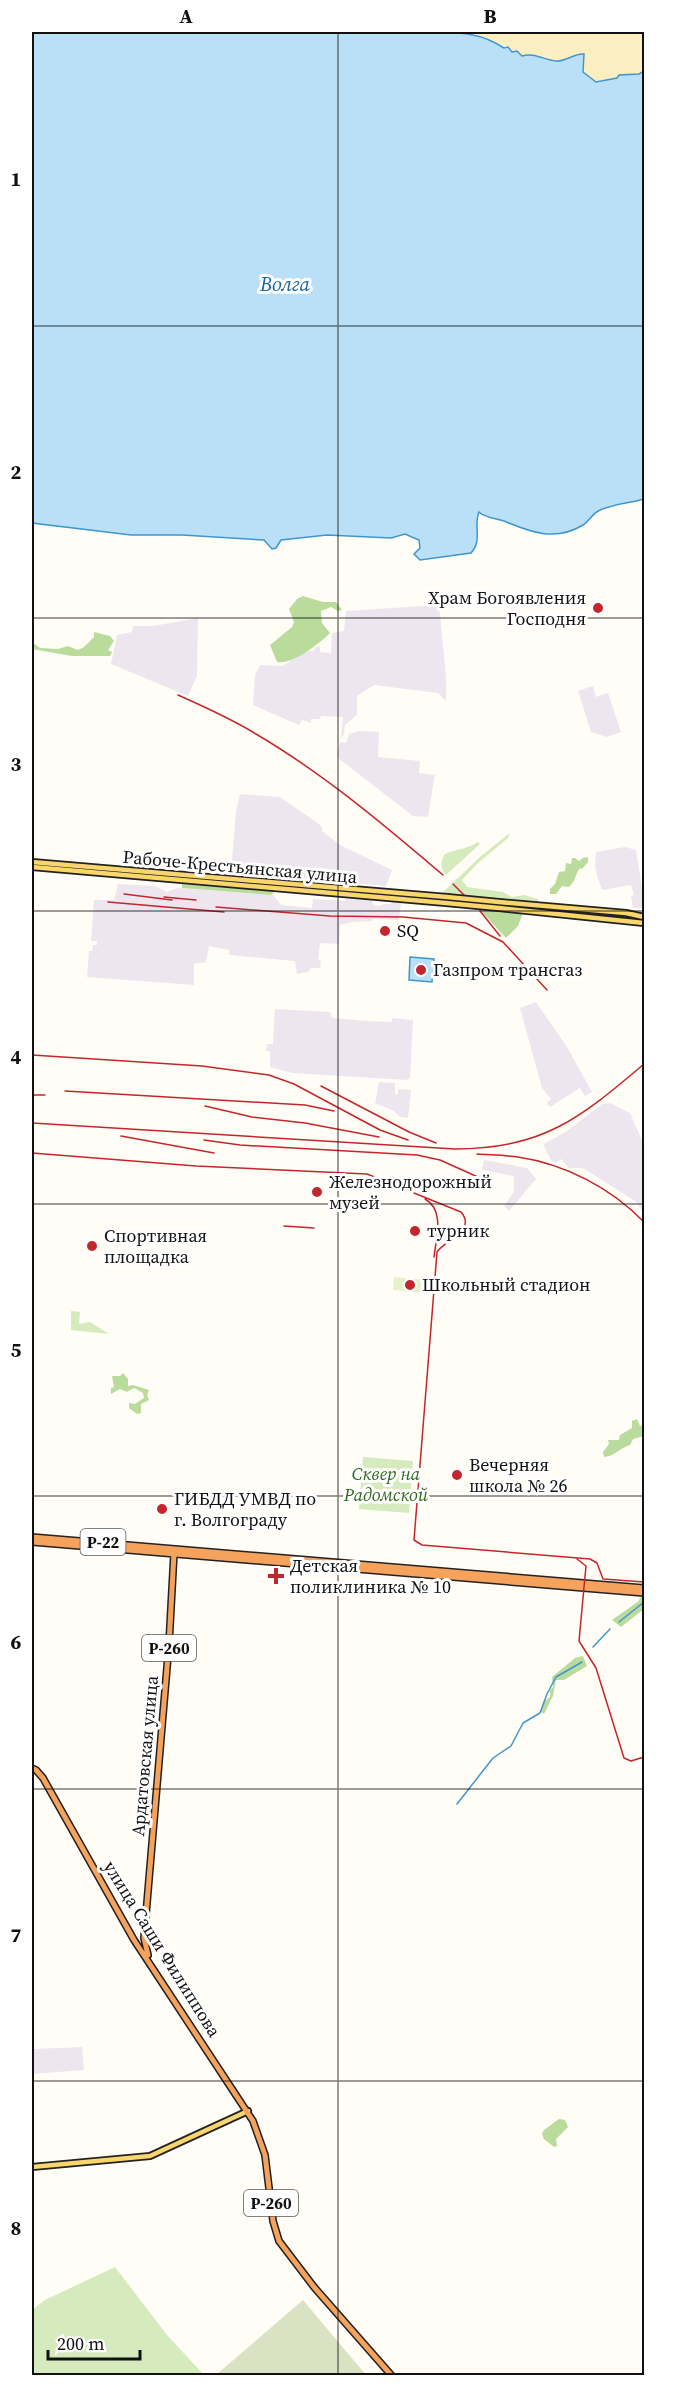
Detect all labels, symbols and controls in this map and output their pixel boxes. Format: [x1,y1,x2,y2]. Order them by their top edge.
text: A [179,2,193,30]
text: B [483,2,497,30]
text: 1 [11,165,21,193]
water label: Волга [259,270,311,298]
text: 2 [11,458,22,486]
place label: Храм Богоявления Господня [428,585,586,631]
marker: Храм Богоявления Господня [591,601,605,615]
text: 3 [11,750,22,778]
street label: Рабоче-Крестьянская улица [122,844,359,889]
place label: SQ [397,918,419,943]
marker: SQ [378,924,392,938]
place label: Газпром трансгаз [433,957,583,982]
marker: Газпром трансгаз [414,963,428,977]
text: 4 [11,1043,22,1071]
place label: Железнодорожный музей [329,1169,492,1215]
marker: Железнодорожный музей [310,1185,324,1199]
place label: турник [427,1218,489,1243]
place label: Спортивная площадка [104,1223,207,1269]
marker: турник [408,1224,422,1238]
marker: Спортивная площадка [85,1239,99,1253]
place label: Школьный стадион [422,1272,590,1297]
marker: Школьный стадион [403,1278,417,1292]
text: 5 [11,1336,22,1364]
place label: Вечерняя школа № 26 [469,1452,568,1498]
park label: Сквер на Радомской [343,1461,429,1507]
marker: Вечерняя школа № 26 [450,1468,464,1482]
place label: ГИБДД УМВД по г. Волгограду [174,1486,316,1532]
marker: ГИБДД УМВД по г. Волгограду [155,1502,169,1516]
road number: Р-22 [80,1529,126,1555]
place label: Детская поликлиника № 10 [290,1553,451,1599]
marker: Детская поликлиника № 10 [267,1567,285,1585]
text: 6 [11,1628,22,1656]
road number: Р-260 [142,1635,196,1661]
street label: Ардатовская улица [125,1674,164,1837]
street label: улица Саши Филиппова [98,1856,227,2042]
text: 7 [11,1921,22,1949]
road number: Р-260 [244,2190,298,2216]
text: 8 [11,2214,21,2242]
scale bar [48,2323,140,2361]
text: 200 m [57,2331,104,2356]

